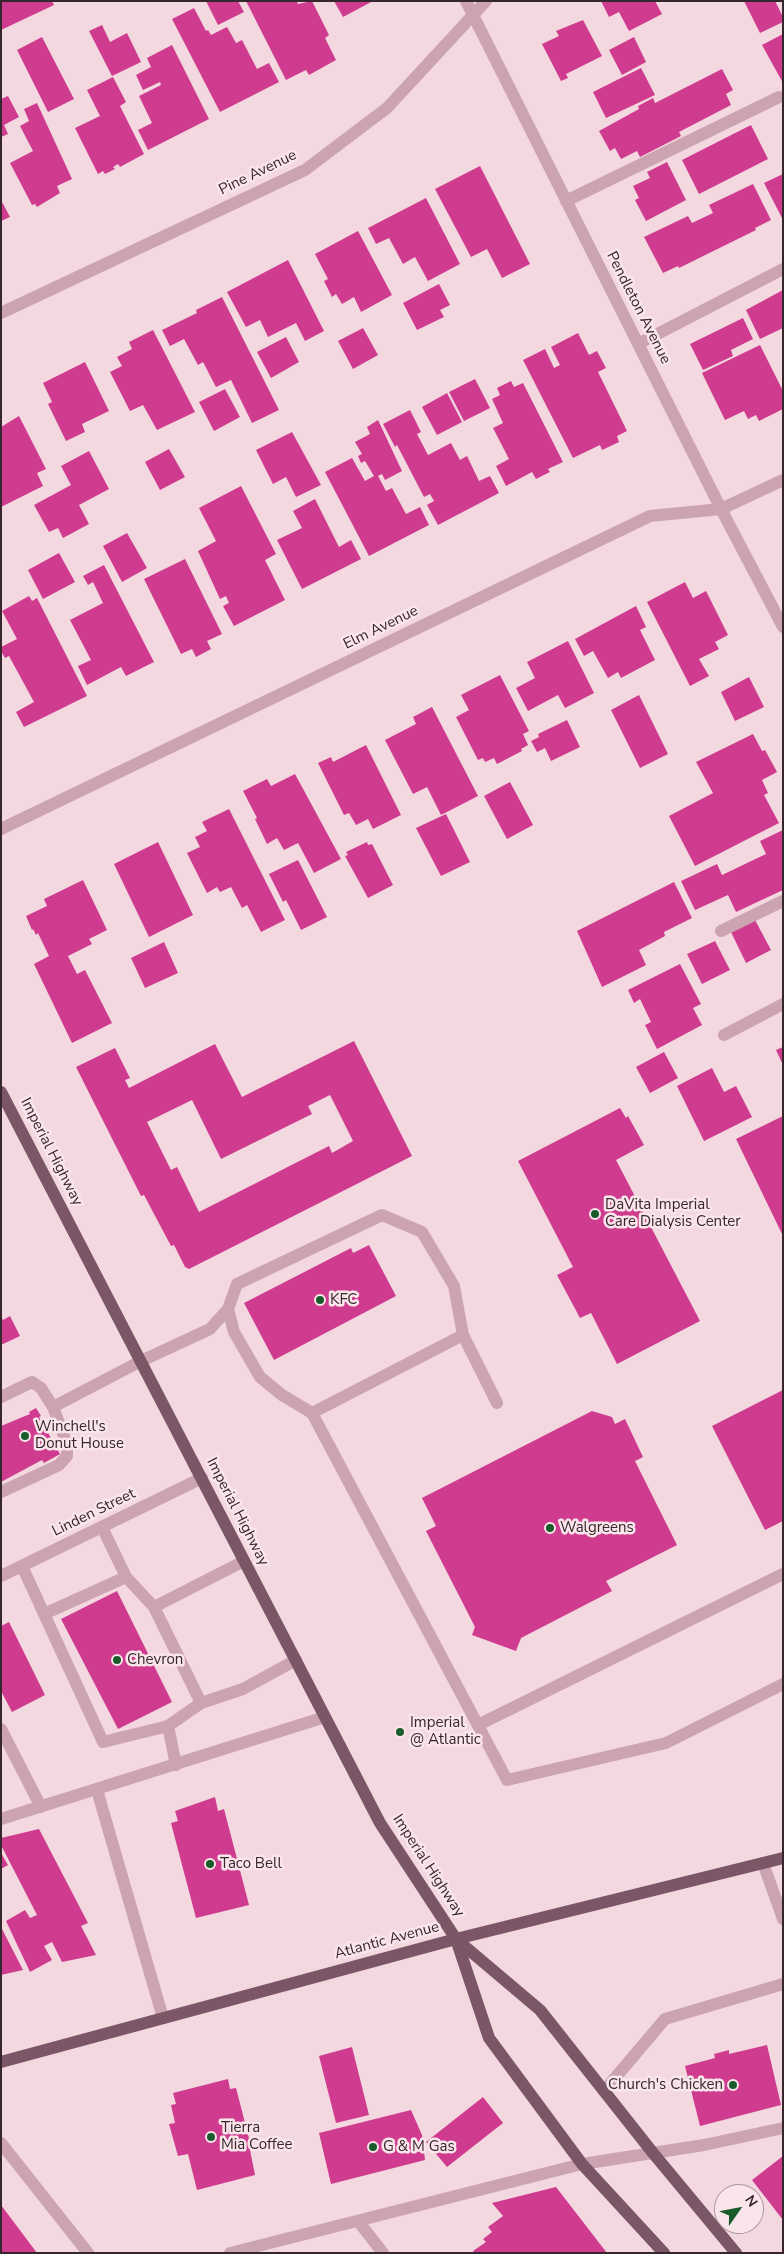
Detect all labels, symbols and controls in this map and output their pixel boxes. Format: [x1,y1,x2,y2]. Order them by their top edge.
street label: Pine Avenue [216,146,300,200]
street label: Pendleton Avenue [602,249,674,367]
street label: Elm Avenue [341,602,421,654]
street label: Imperial Highway [16,1095,86,1209]
place label: DaVita Imperial Care Dialysis Center [605,1196,741,1231]
marker: DaVita Imperial Care Dialysis Center [589,1208,601,1220]
place label: KFC [330,1291,357,1309]
marker: KFC [314,1294,326,1306]
place label: Winchell's Donut House [35,1418,124,1453]
marker: Winchell's Donut House [19,1430,31,1442]
street label: Imperial Highway [202,1455,272,1569]
street label: Linden Street [50,1485,138,1541]
place label: Walgreens [560,1519,634,1537]
marker: Walgreens [544,1522,556,1534]
place label: Chevron [127,1651,183,1669]
marker: Chevron [111,1654,123,1666]
place label: Imperial @ Atlantic [410,1714,481,1749]
marker: Imperial @ Atlantic [394,1726,406,1738]
street label: Imperial Highway [388,1811,468,1921]
place label: Taco Bell [220,1855,282,1873]
marker: Taco Bell [204,1858,216,1870]
street label: Atlantic Avenue [333,1918,441,1964]
place label: Church's Chicken [608,2076,723,2094]
marker: Church's Chicken [727,2079,739,2091]
place label: Tierra Mia Coffee [221,2119,292,2154]
marker: Tierra Mia Coffee [205,2131,217,2143]
place label: G & M Gas [383,2138,455,2156]
marker: G & M Gas [367,2141,379,2153]
north arrow [714,2184,764,2234]
text: N [740,2192,762,2211]

